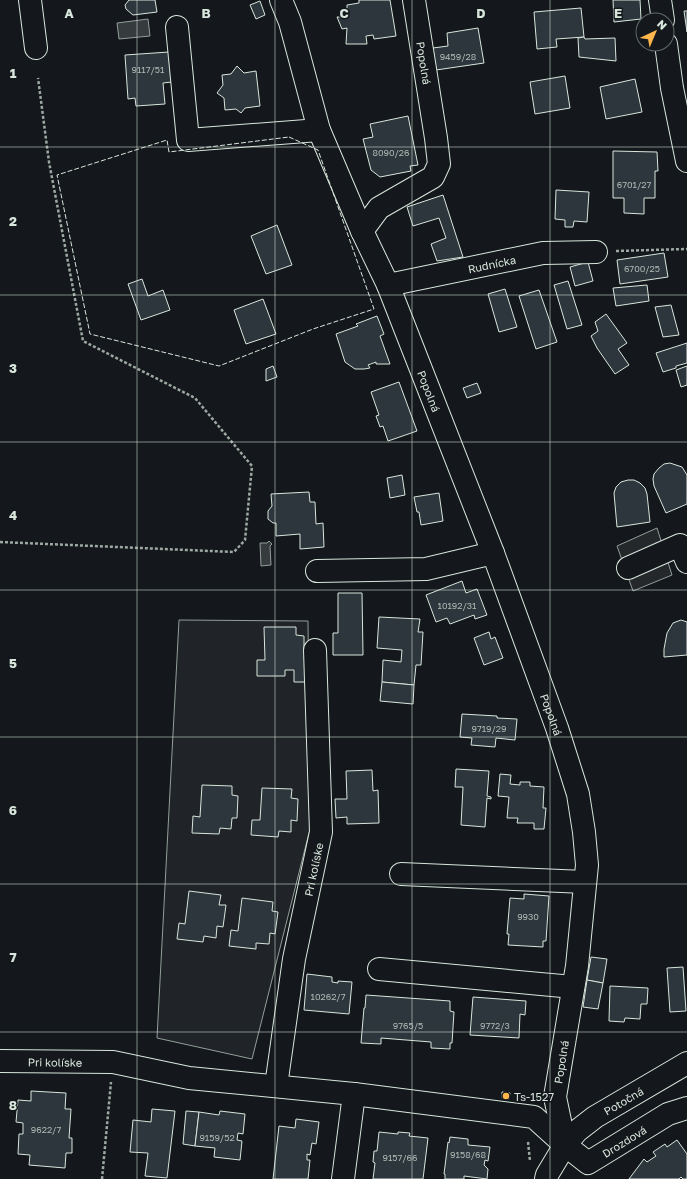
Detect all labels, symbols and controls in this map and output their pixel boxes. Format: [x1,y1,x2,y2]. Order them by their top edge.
text: A [64,5,74,21]
text: B [201,5,211,21]
text: C [339,5,349,21]
text: D [476,5,486,21]
text: E [614,5,622,21]
north arrow [635,12,675,52]
text: N [655,17,670,32]
street label: Popolná [414,40,434,86]
house number: 9459/28 [440,51,476,62]
house number: 9117/51 [132,64,165,75]
text: 1 [10,65,17,81]
house number: 8090/26 [372,147,410,158]
house number: 6701/27 [617,179,651,190]
text: 2 [9,213,17,229]
street label: Rudnícka [467,252,517,275]
house number: 6700/25 [624,263,660,274]
text: 3 [9,360,17,376]
street label: Popolná [415,368,443,414]
text: 4 [9,507,17,523]
house number: 10192/31 [438,600,477,611]
text: 5 [9,655,17,671]
street label: Popolná [538,692,565,737]
house number: 9719/29 [471,723,507,734]
text: 6 [9,802,17,818]
street label: Pri kolíske [301,841,325,897]
house number: 9930 [517,911,539,922]
text: 7 [9,949,17,965]
house number: 10262/7 [311,991,346,1002]
house number: 9765/5 [393,1020,423,1031]
house number: 9772/3 [480,1020,510,1031]
street label: Popolná [551,1039,571,1085]
street label: Pri kolíske [28,1055,82,1068]
street label: Potočná [601,1084,645,1117]
place label: Ts-1527 [514,1090,554,1103]
marker: Ts-1527 [501,1091,511,1101]
text: 8 [9,1097,17,1113]
street label: Drozdová [599,1123,648,1159]
house number: 9622/7 [31,1124,61,1135]
house number: 9159/52 [199,1132,235,1143]
house number: 9158/68 [450,1149,486,1160]
house number: 9157/66 [382,1152,418,1163]

